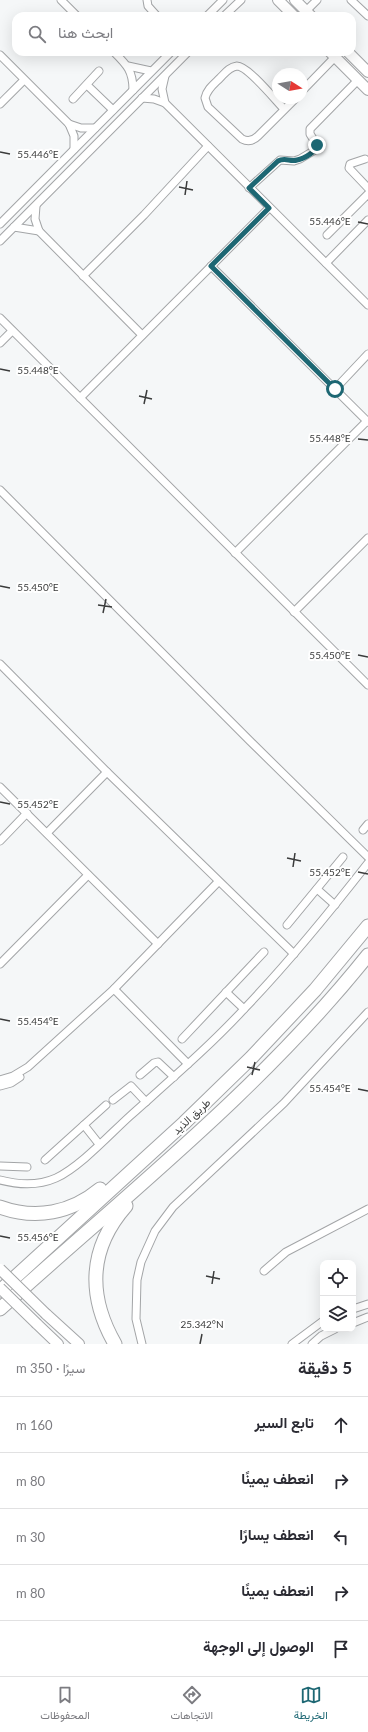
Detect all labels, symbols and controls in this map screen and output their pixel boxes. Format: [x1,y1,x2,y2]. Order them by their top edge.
search box [12,12,356,56]
icon: search [26,23,48,45]
text: ابحث هنا [58,23,113,41]
north arrow [272,68,308,104]
route end [308,136,326,154]
text: 55.446°E [17,148,59,160]
text: 55.446°E [309,215,351,227]
text: 55.448°E [17,364,59,376]
route start [326,380,344,398]
text: 55.448°E [309,432,351,444]
text: 55.450°E [17,581,59,593]
text: 55.450°E [309,649,351,661]
text: 55.452°E [17,798,59,810]
text: 55.452°E [309,866,351,878]
text: 55.454°E [17,1015,59,1027]
text: 55.454°E [309,1082,351,1094]
street label: طريق الذيد [169,1095,213,1138]
text: 55.456°E [17,1231,59,1243]
map controls [320,1260,356,1332]
button: locate [320,1260,356,1296]
button: layers [320,1296,356,1332]
text: 25.342°N [180,1318,224,1330]
text: 5 دقيقة [298,1357,352,1378]
text: سيرًا · 350 m [16,1360,85,1376]
text: تابع السير [254,1413,314,1431]
icon: ahead [330,1414,352,1436]
text: 160 m [16,1417,53,1433]
text: انعطف يمينًا [241,1469,314,1487]
icon: right [330,1470,352,1492]
text: 80 m [16,1473,45,1489]
text: انعطف يسارًا [239,1525,314,1543]
icon: left [330,1526,352,1548]
text: 30 m [16,1529,45,1545]
text: انعطف يمينًا [241,1581,314,1599]
icon: right [330,1582,352,1604]
text: 80 m [16,1585,45,1601]
text: الوصول إلى الوجهة [203,1637,314,1655]
icon: arrive [330,1638,352,1660]
tab: المحفوظات [40,1684,90,1725]
tab: الاتجاهات [170,1684,213,1725]
tab: الخريطة [294,1684,328,1725]

